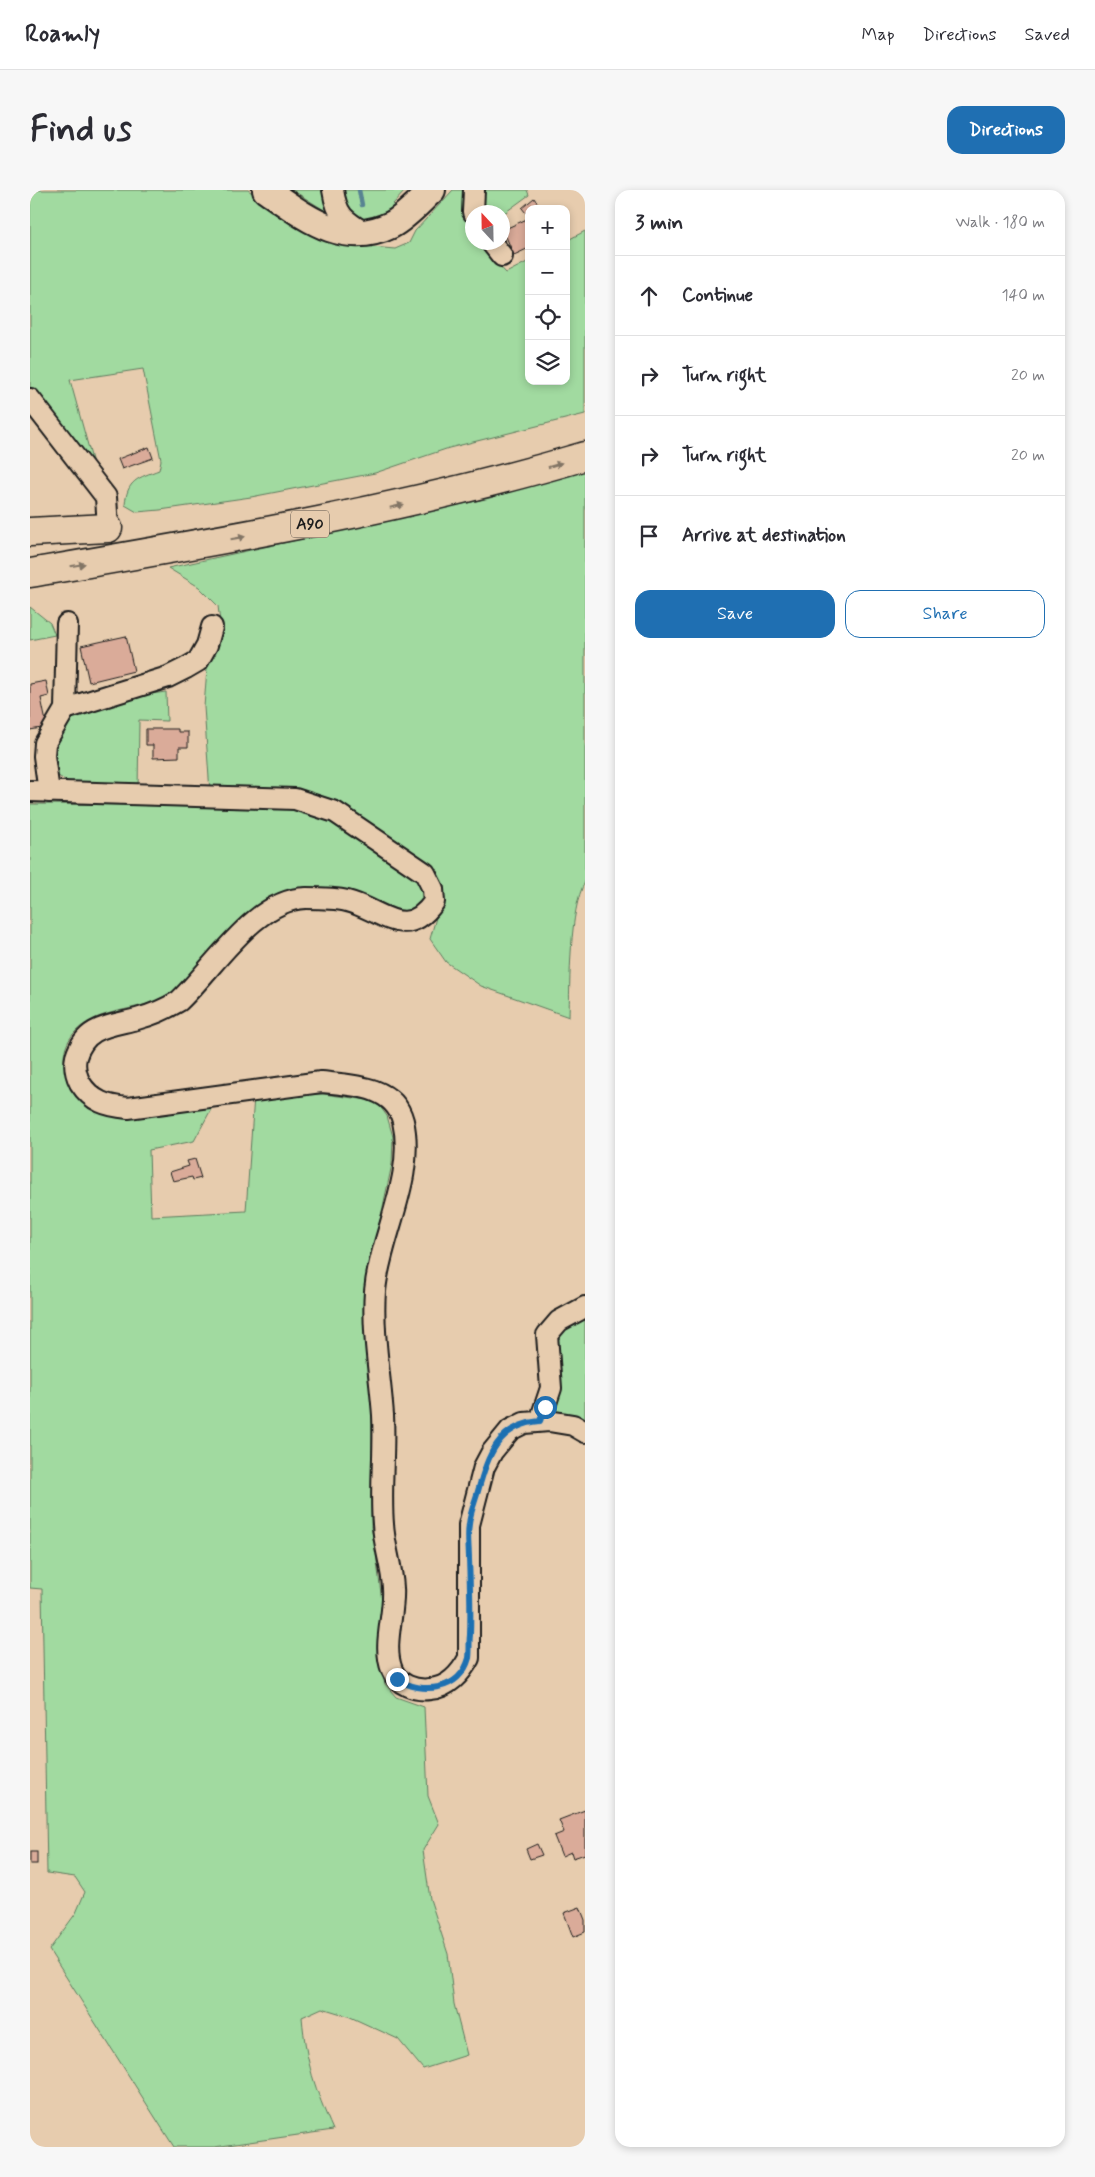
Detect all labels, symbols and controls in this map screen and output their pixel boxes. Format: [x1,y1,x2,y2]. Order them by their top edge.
text: Roamly [25,19,100,50]
text: Map [862,23,895,47]
text: Directions [923,23,997,47]
text: Saved [1025,23,1070,47]
button: Directions [947,106,1065,154]
text: Find us [30,107,132,153]
north arrow [465,205,510,250]
map controls [525,205,570,385]
button: + [525,205,570,250]
text: 3 min [635,209,683,237]
text: Walk · 180 m [956,212,1045,233]
button: − [525,250,570,295]
icon: ahead [635,282,663,310]
text: Continue [682,283,753,308]
text: 140 m [1001,285,1045,306]
button: locate [525,295,570,340]
button: layers [525,340,570,385]
icon: right [635,362,663,390]
text: Turn right [682,363,766,388]
text: 20 m [1011,365,1045,386]
icon: right [635,442,663,470]
text: Turn right [682,443,766,468]
text: 20 m [1011,445,1045,466]
one-way arrow [547,460,562,468]
one-way arrow [390,501,406,509]
road number: Α90 [291,510,329,538]
icon: arrive [635,522,663,550]
text: Arrive at destination [682,523,846,548]
one-way arrow [231,533,247,541]
one-way arrow [70,561,86,569]
button: Save [635,590,835,638]
button: Share [845,590,1045,638]
route start [534,1396,557,1419]
route end [386,1668,409,1691]

